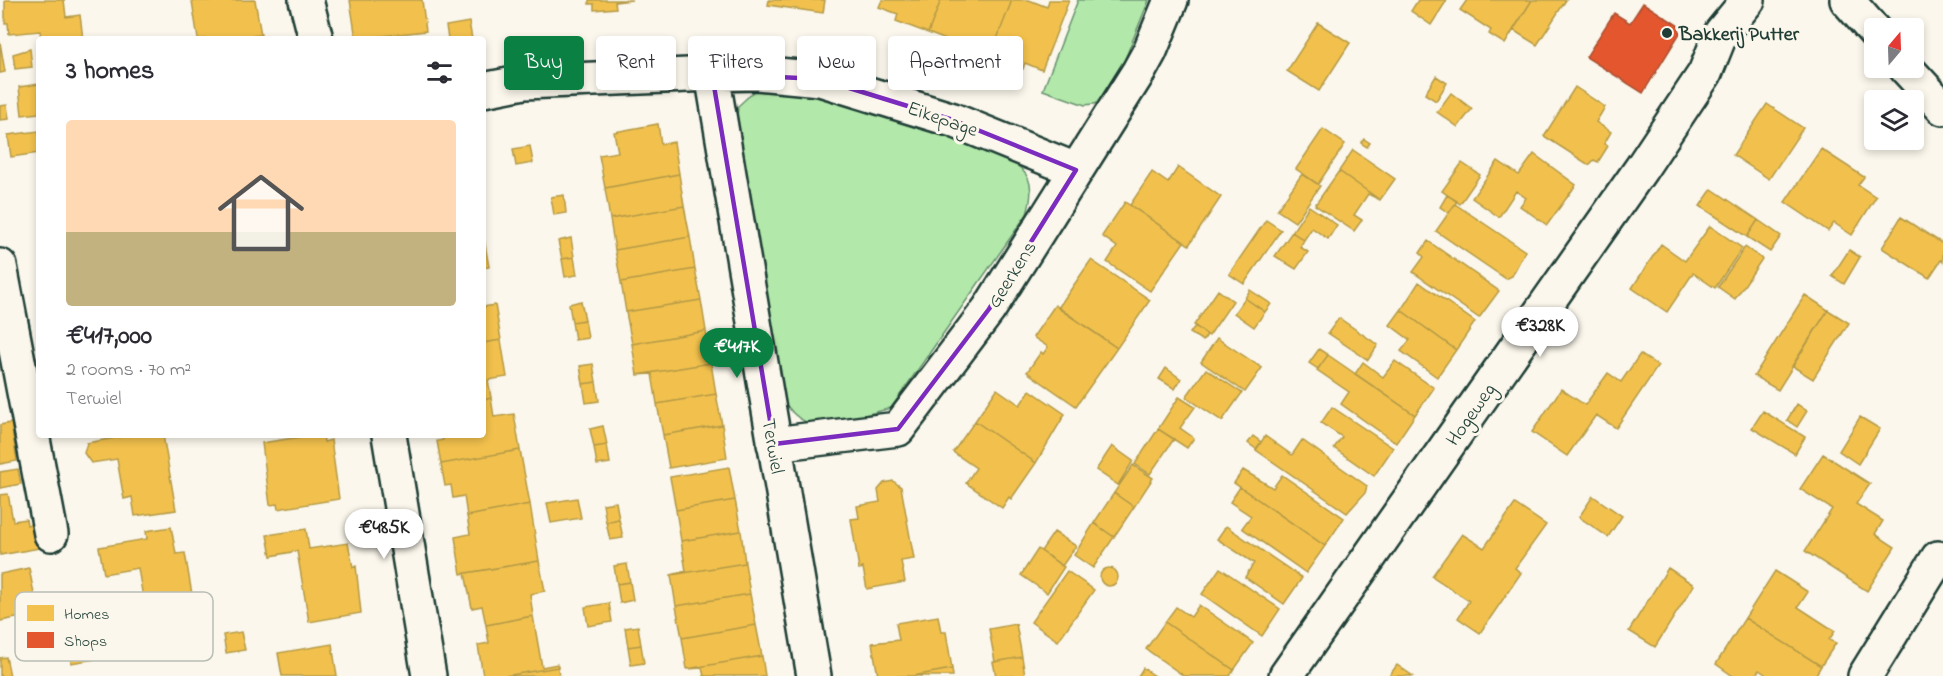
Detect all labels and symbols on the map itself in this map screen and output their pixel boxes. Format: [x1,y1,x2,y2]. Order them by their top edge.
north arrow [1864,18,1924,78]
place label: Bakkerij Putter [1678,21,1800,50]
marker: Bakkerij Putter [1660,26,1674,40]
street label: Eikepage [903,95,981,147]
street label: Geerkens [981,236,1045,315]
pin: €328K [1498,307,1582,358]
pin: €417K [695,328,779,379]
street label: Hogeweg [1440,378,1505,453]
street label: Terwiel [752,417,791,476]
pin: €485K [342,509,426,560]
legend [15,592,213,661]
text: Homes [64,603,109,627]
text: Shops [64,630,107,654]

